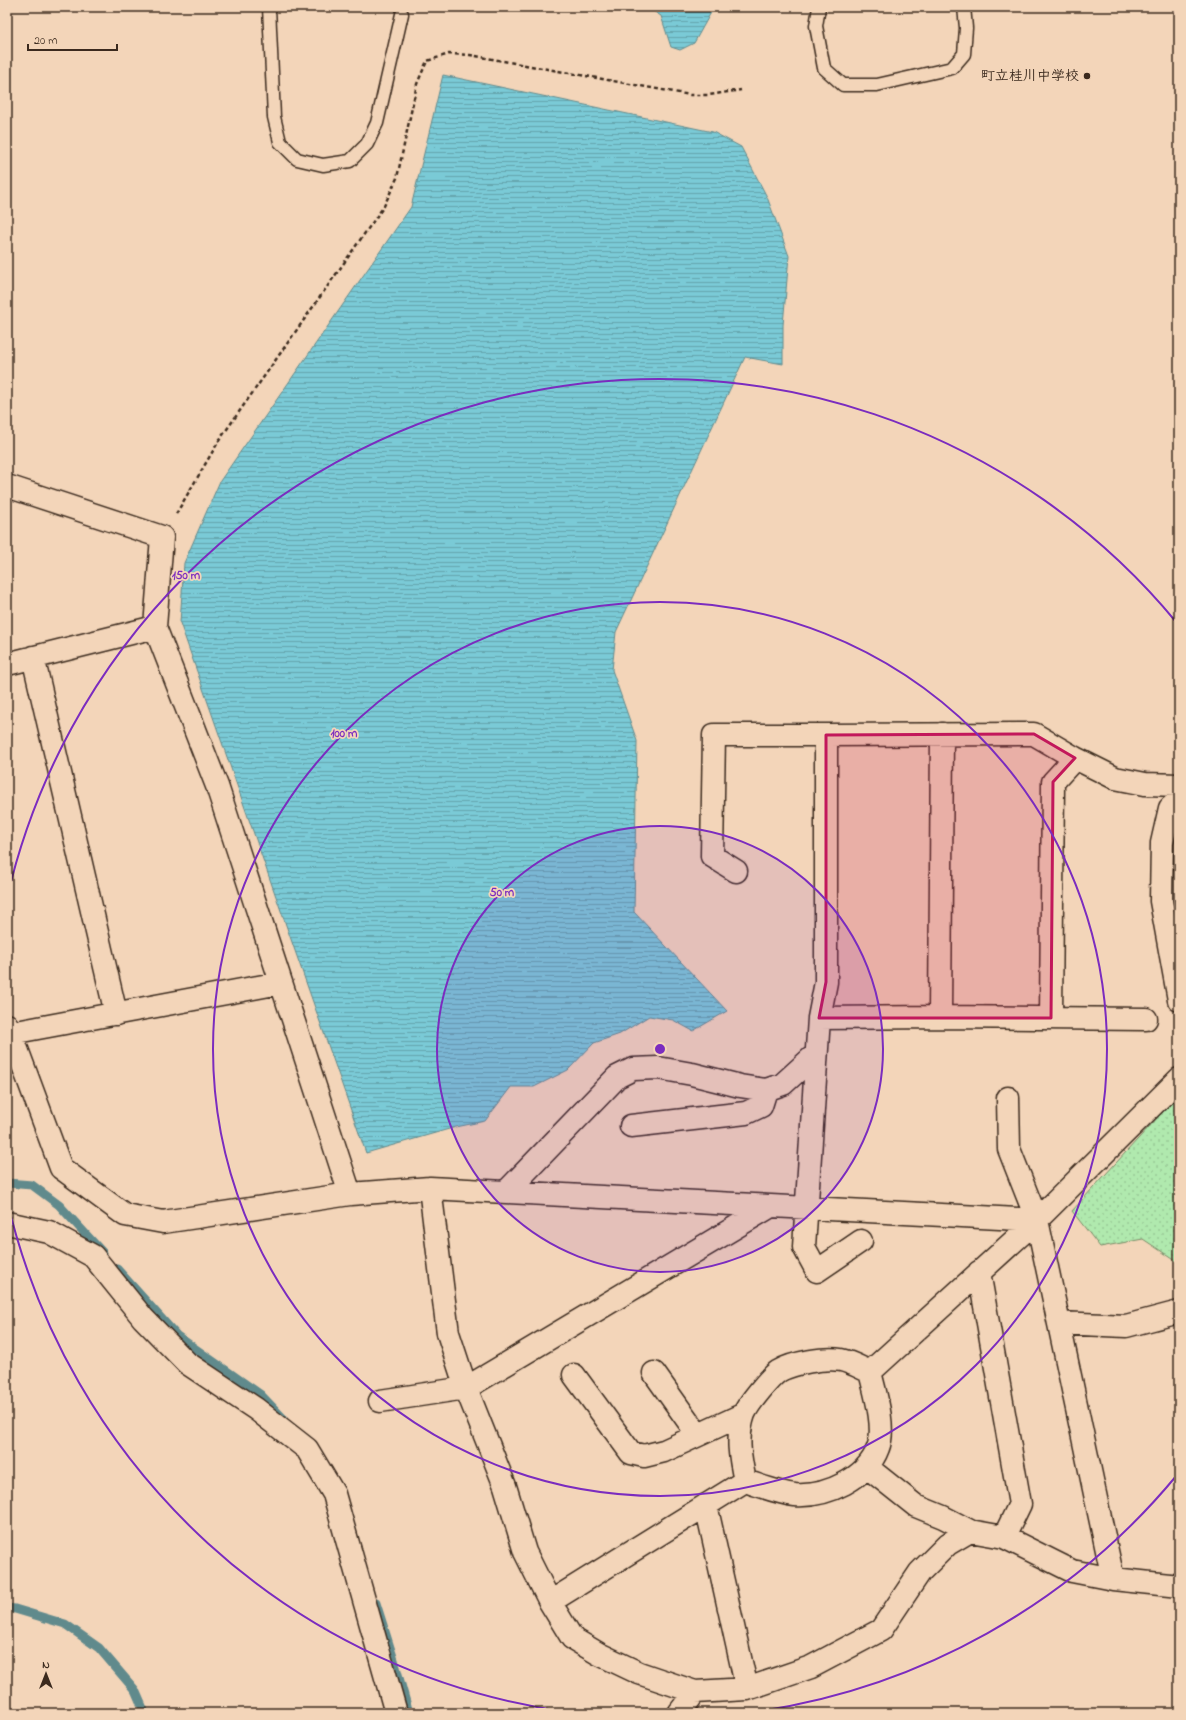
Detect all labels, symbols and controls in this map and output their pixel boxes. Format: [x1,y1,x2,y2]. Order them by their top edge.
scale bar [28,26,117,52]
text: 20 m [34,32,57,50]
place label: 町立桂川中学校 [981,66,1079,87]
marker: 町立桂川中学校 [1082,71,1092,81]
text: 150 m [172,567,201,585]
text: 100 m [331,725,358,743]
text: 50 m [490,884,515,902]
centre of rings [653,1042,667,1056]
north arrow [26,1654,66,1694]
text: N [42,1657,50,1673]

